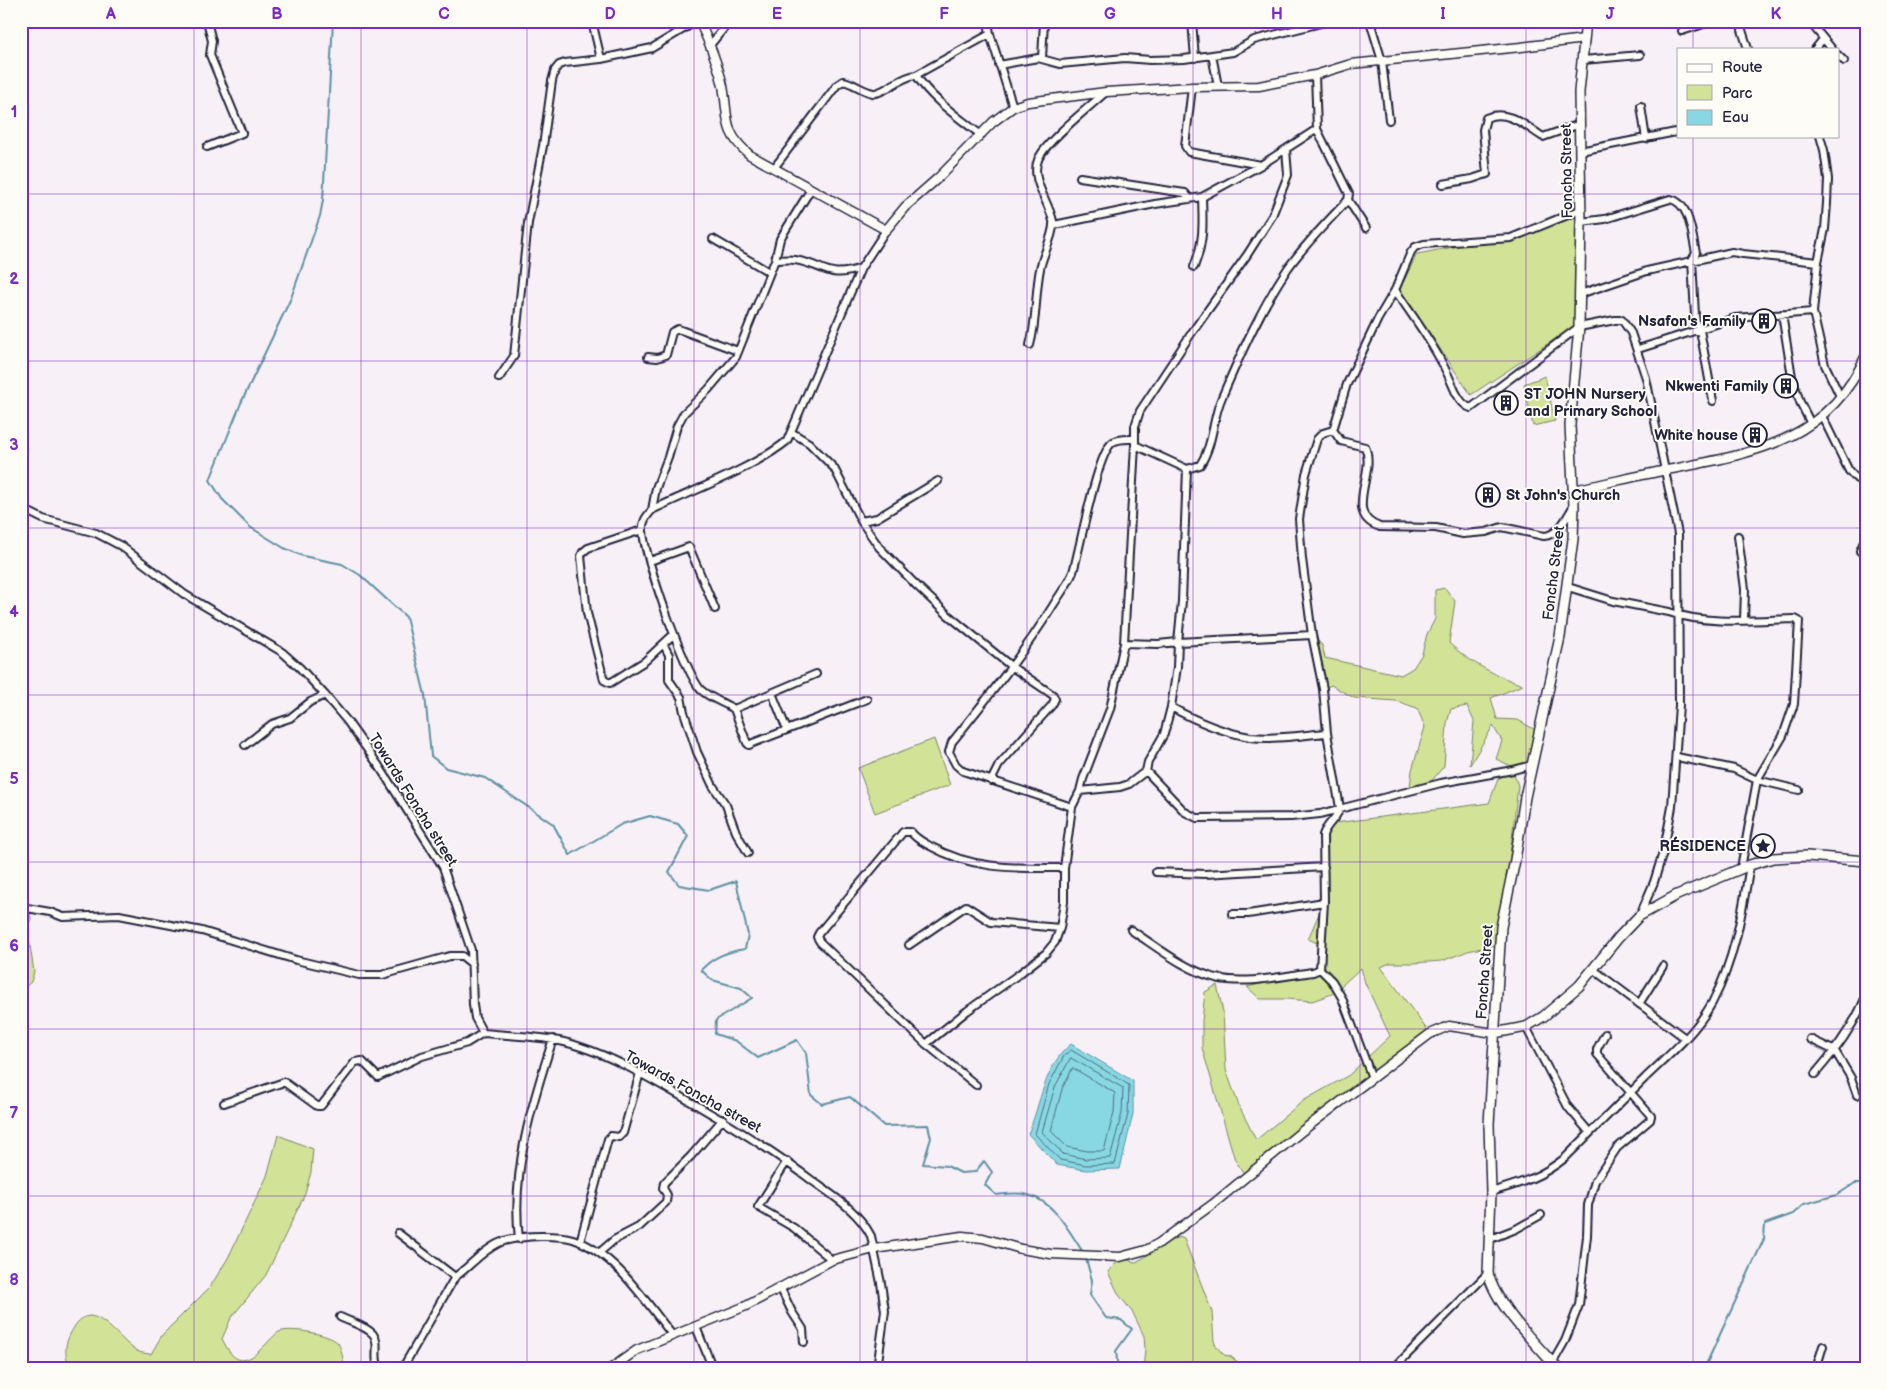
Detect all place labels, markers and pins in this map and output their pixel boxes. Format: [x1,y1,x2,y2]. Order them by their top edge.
building icon: Nsafon's Family [1751,308,1777,334]
place label: Nsafon's Family [1638,312,1746,331]
building icon: Nkwenti Family [1773,373,1799,399]
place label: Nkwenti Family [1665,377,1768,396]
place label: ST JOHN Nursery and Primary School [1524,385,1657,421]
building icon: ST JOHN Nursery and Primary School [1493,390,1519,416]
building icon: White house [1742,422,1768,448]
place label: White house [1654,426,1738,445]
building icon: St John's Church [1475,482,1501,508]
place label: St John's Church [1506,486,1620,505]
place icon: RÉSIDENCE [1750,833,1776,859]
place label: RÉSIDENCE [1660,836,1746,856]

